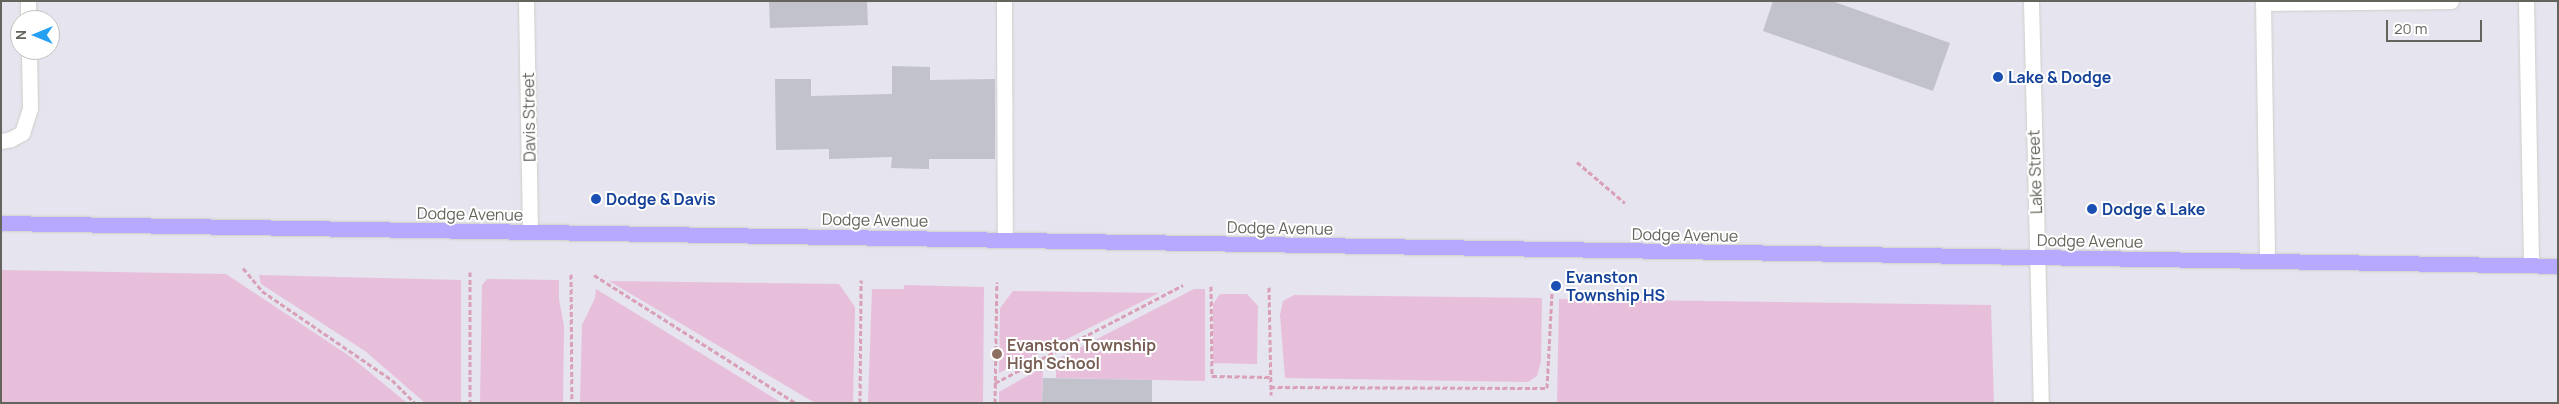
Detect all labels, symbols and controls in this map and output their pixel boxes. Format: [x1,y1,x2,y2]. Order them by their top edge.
north arrow [10,10,60,60]
scale bar [2389,10,2485,42]
text: 20 m [2394,18,2427,39]
text: N [11,30,30,40]
place label: Lake & Dodge [2008,67,2111,87]
marker: Lake & Dodge [1992,71,2004,83]
street label: Davis Street [519,72,539,162]
street label: Lake Street [2024,130,2046,214]
place label: Dodge & Davis [606,189,716,209]
marker: Dodge & Davis [590,193,602,205]
place label: Dodge & Lake [2102,199,2205,219]
street label: Dodge Avenue [417,203,523,225]
marker: Dodge & Lake [2086,203,2098,215]
street label: Dodge Avenue [822,209,928,231]
street label: Dodge Avenue [1227,217,1333,239]
street label: Dodge Avenue [1632,224,1738,246]
street label: Dodge Avenue [2037,230,2143,252]
place label: Evanston Township HS [1566,267,1665,305]
marker: Evanston Township HS [1550,280,1562,292]
place label: Evanston Township High School [1007,335,1156,373]
marker: Evanston Township High School [991,348,1003,360]

